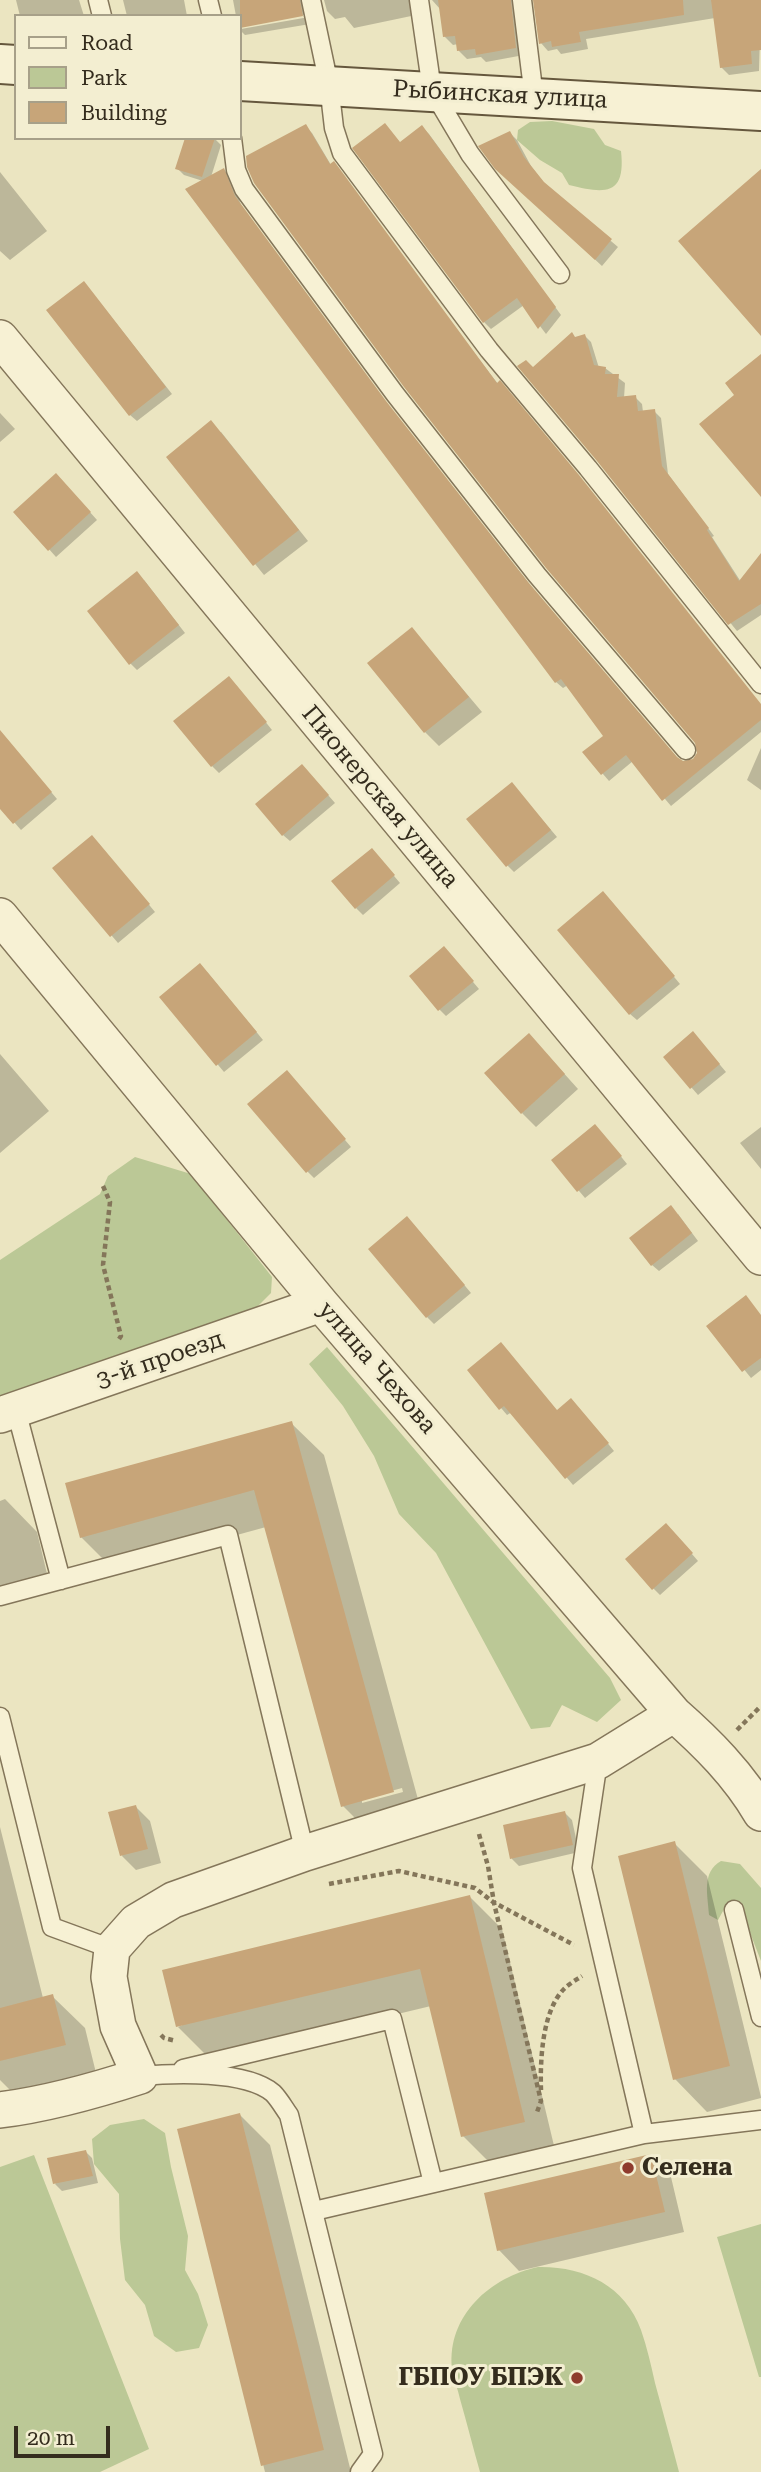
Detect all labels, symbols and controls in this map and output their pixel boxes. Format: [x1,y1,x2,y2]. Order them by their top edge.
legend [14,14,242,140]
text: Road [81,31,133,55]
text: Park [81,66,127,90]
street label: Рыбинская улица [392,75,608,115]
text: Building [81,101,167,125]
street label: Пионерская улица [295,700,465,894]
street label: улица Чехова [312,1296,442,1440]
street label: 3-й проезд [93,1325,227,1395]
place label: Селена [642,2154,732,2182]
marker: Селена [620,2160,636,2176]
place label: ГБПОУ БПЭК [398,2364,563,2392]
marker: ГБПОУ БПЭК [569,2370,585,2386]
scale bar [18,2412,114,2456]
text: 20 m [27,2426,75,2450]

